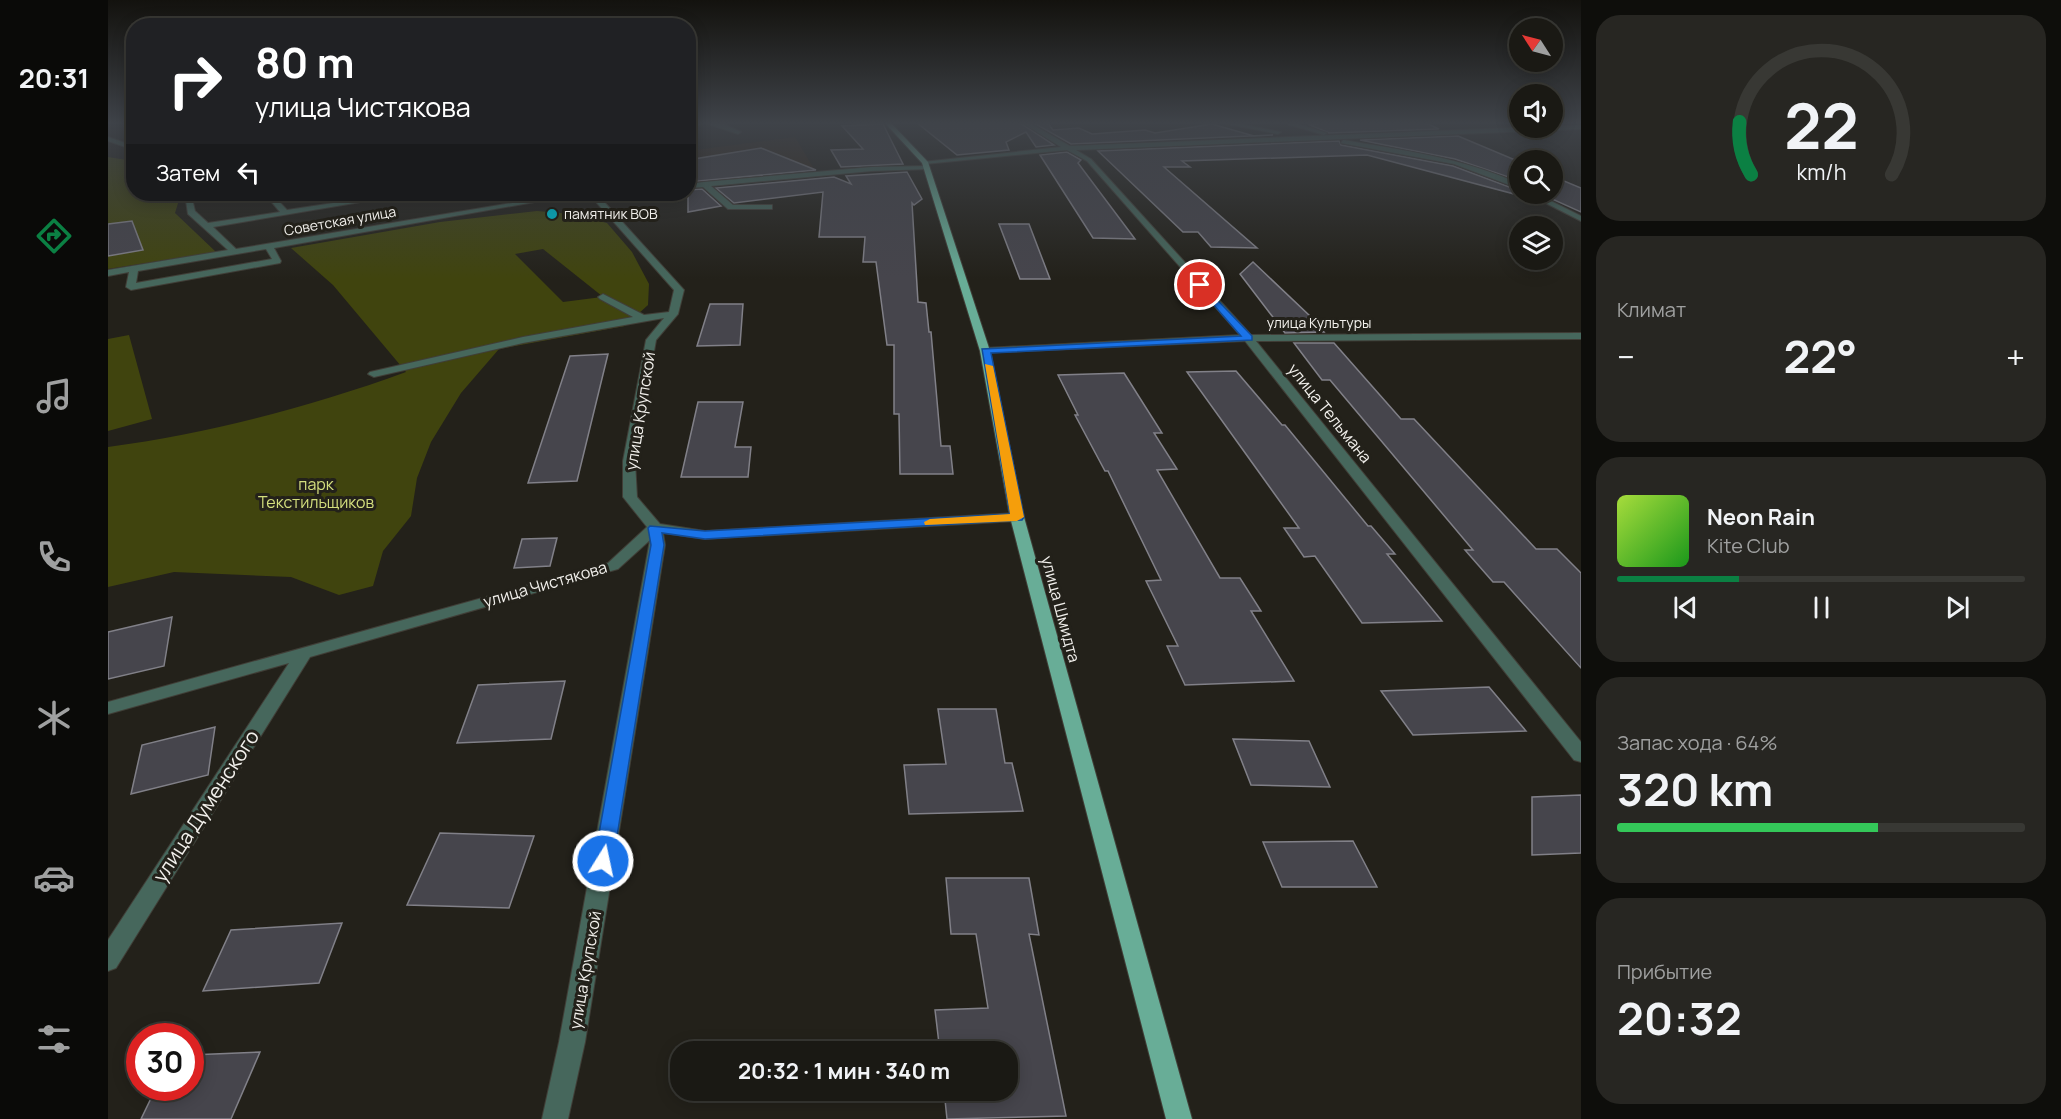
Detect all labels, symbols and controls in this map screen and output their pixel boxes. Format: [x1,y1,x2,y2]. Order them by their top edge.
north arrow [1509,18,1563,72]
map controls [1509,18,1563,270]
text: 80 m [255,33,355,91]
icon: right [156,42,234,120]
text: 20:31 [19,59,89,96]
text: 22 [1784,82,1858,168]
button: sound [1509,84,1563,138]
text: улица Чистякова [255,88,471,125]
button: search [1509,150,1563,204]
icon: left [232,156,265,189]
text: km/h [1796,157,1846,186]
text: Затем [156,158,220,188]
street label: Советская улица [282,201,397,240]
place label: памятник ВОВ [564,204,658,223]
marker: памятник ВОВ [545,207,559,221]
icon: directions [33,215,75,257]
button: layers [1509,216,1563,270]
pin [1174,259,1225,310]
icon: arrive [1183,268,1216,301]
text: Климат [1617,296,1686,323]
street label: улица Культуры [1267,313,1371,332]
text: 22° [1783,325,1857,387]
text: − [1617,334,1635,379]
text: + [2006,334,2025,379]
street label: улица Крупской [620,350,660,472]
street label: улица Тельмана [1283,359,1377,467]
icon: music [33,375,75,417]
park label: парк Текстильщиков [258,473,374,513]
text: Neon Rain [1707,502,1815,532]
text: Kite Club [1707,532,1790,559]
icon: phone [33,536,75,578]
street label: улица Шмидта [1036,553,1086,665]
street label: улица Чистякова [481,556,609,612]
icon: previous [1669,591,1702,624]
icon: pause [1805,591,1838,624]
icon: next [1941,591,1974,624]
icon: climate [33,697,75,739]
street label: улица Думенского [146,724,265,887]
text: Запас хода · 64% [1617,729,1777,756]
text: 320 km [1617,758,1773,820]
position arrow [571,829,635,893]
icon: car [33,857,75,899]
street label: улица Крупской [564,909,606,1031]
text: Прибытие [1617,958,1712,985]
text: 20:32 [1617,987,1742,1049]
icon: filters [33,1018,75,1060]
speed limit sign: 30 [126,1023,204,1101]
text: 20:32 · 1 мин · 340 m [738,1056,950,1086]

